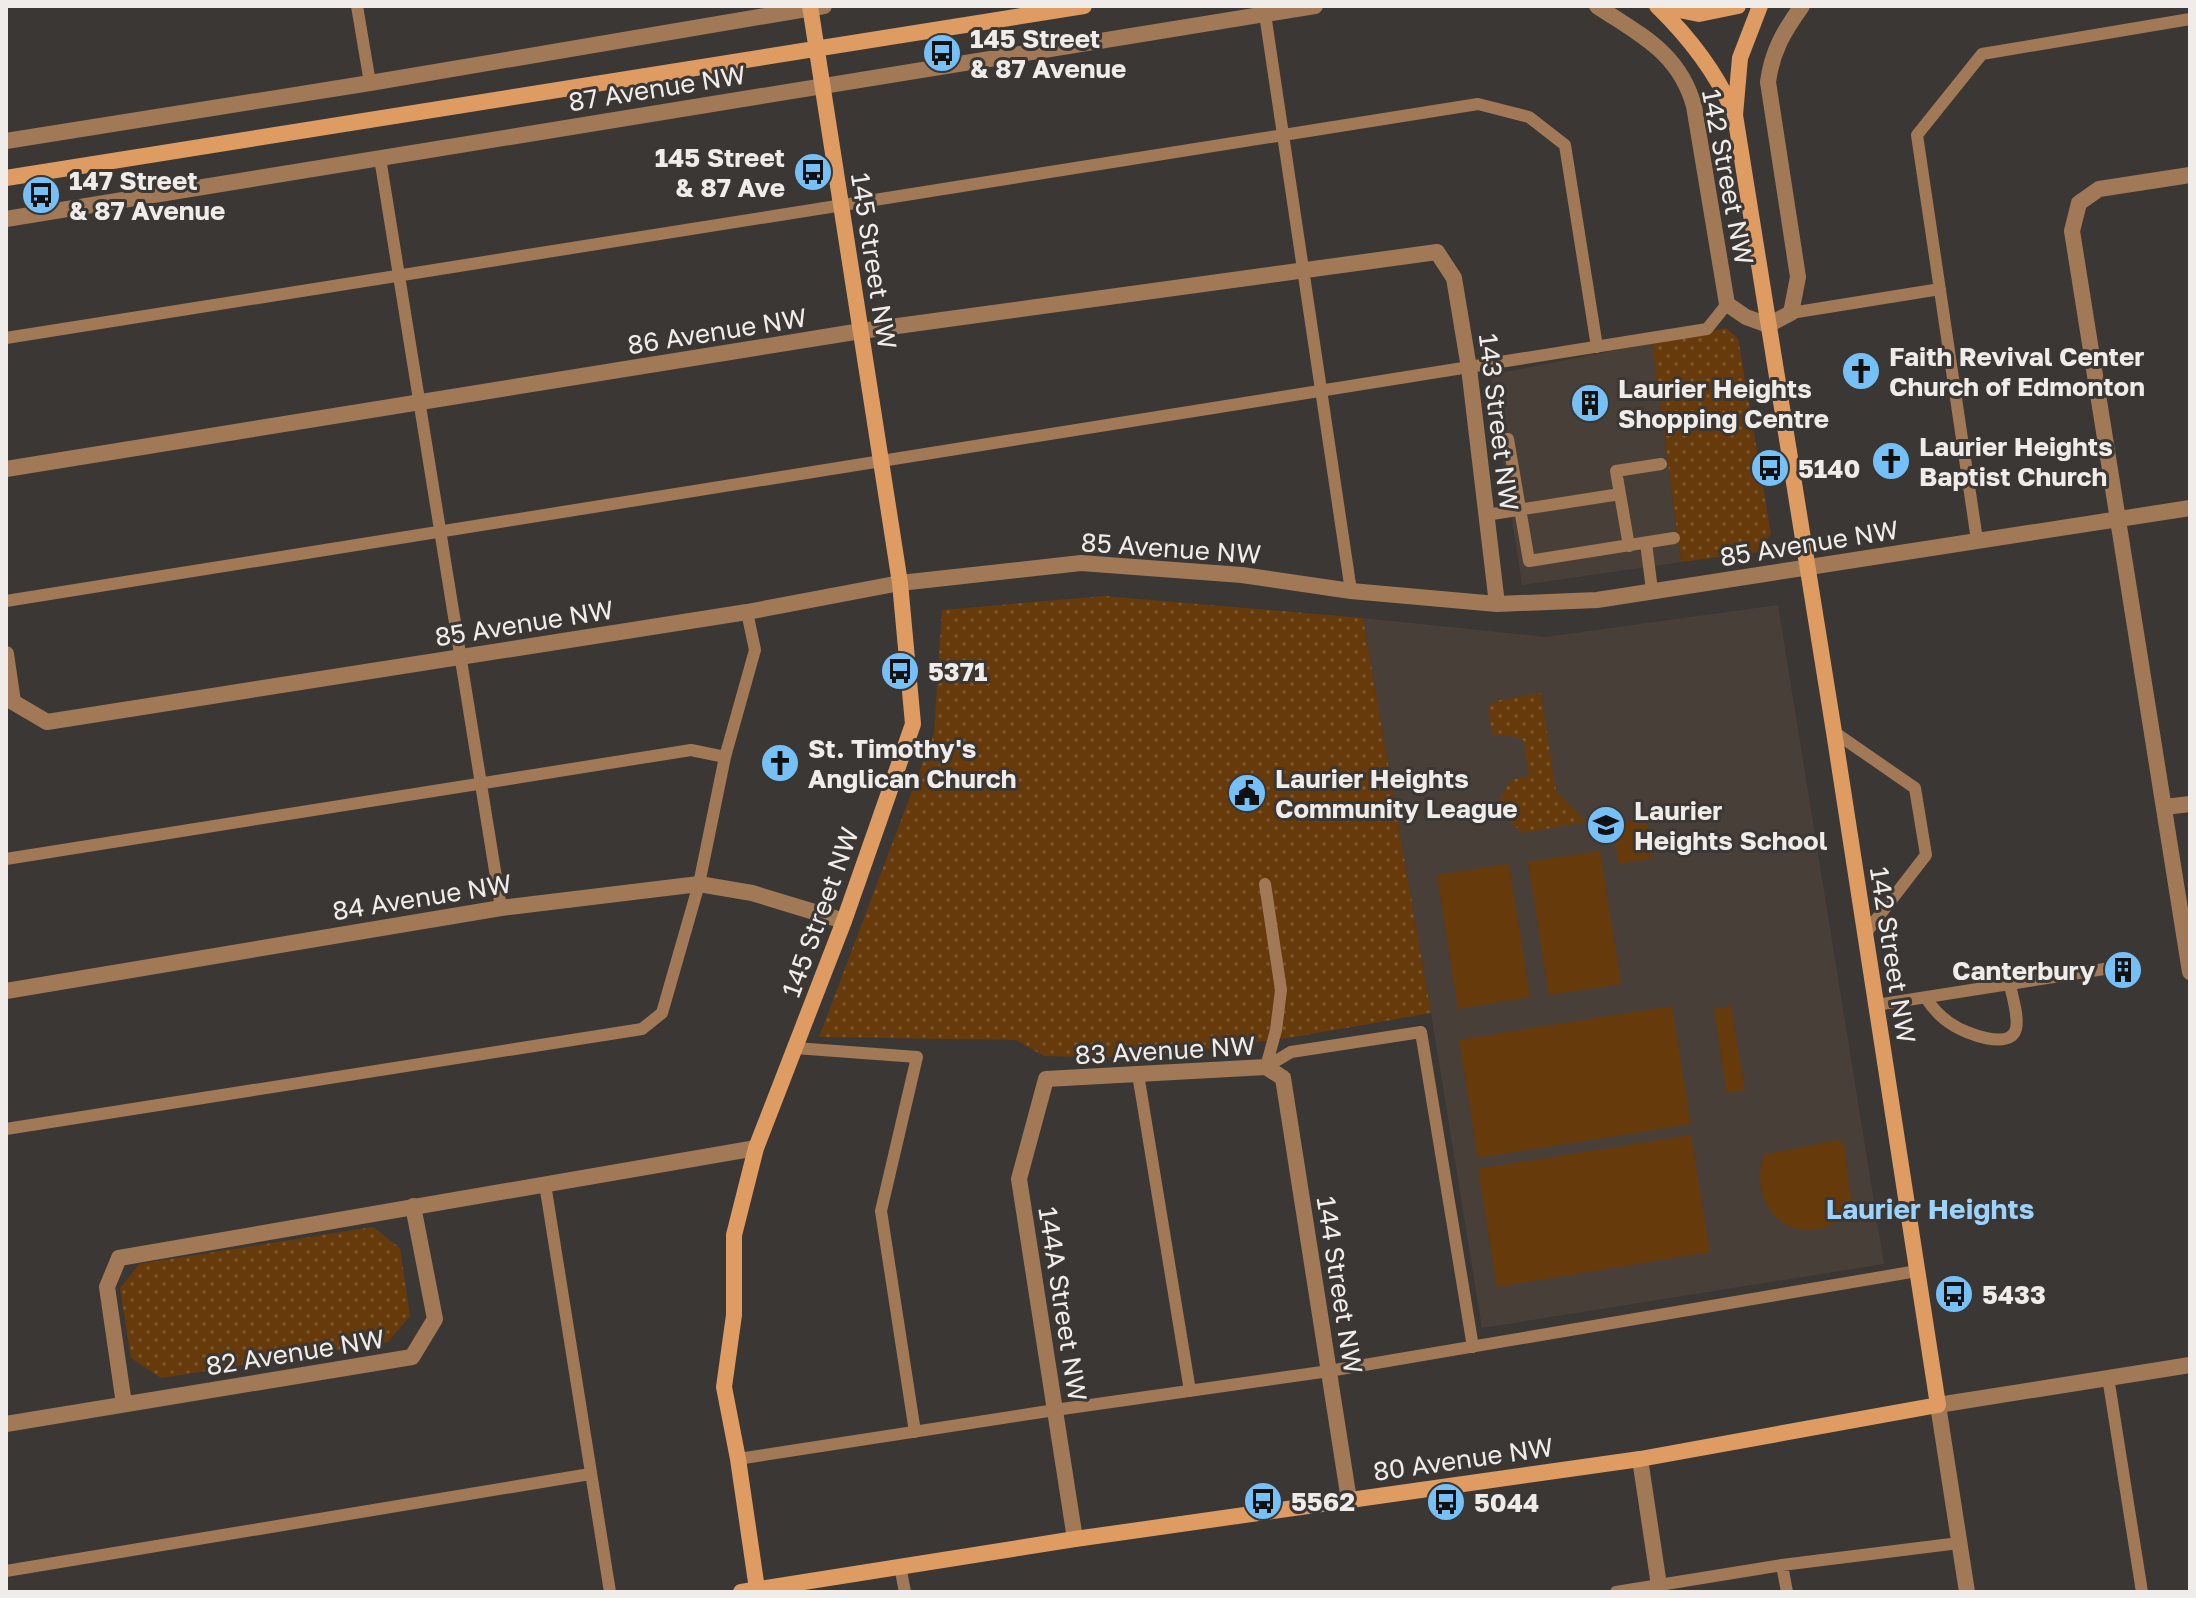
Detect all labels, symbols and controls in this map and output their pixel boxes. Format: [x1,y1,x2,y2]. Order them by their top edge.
place label: 145 Street & 87 Avenue [970,23,1126,84]
bus stop icon: 145 Street & 87 Avenue [921,32,963,74]
street label: 87 Avenue NW [566,59,748,117]
street label: 142 Street NW [1696,87,1760,267]
place label: 145 Street & 87 Ave [655,142,785,203]
bus stop icon: 145 Street & 87 Ave [792,151,834,193]
place label: 147 Street & 87 Avenue [69,165,225,226]
street label: 145 Street NW [845,171,903,351]
bus stop icon: 147 Street & 87 Avenue [20,174,62,216]
street label: 86 Avenue NW [625,302,809,360]
street label: 143 Street NW [1473,332,1525,512]
place label: Faith Revival Center Church of Edmonton [1889,341,2145,402]
church icon: Faith Revival Center Church of Edmonton [1840,350,1882,392]
place label: Laurier Heights Shopping Centre [1618,373,1829,434]
building icon: Laurier Heights Shopping Centre [1569,382,1611,424]
place label: Laurier Heights Baptist Church [1919,431,2113,492]
church icon: Laurier Heights Baptist Church [1870,440,1912,482]
bus stop icon: 5140 [1749,447,1791,489]
place label: 5140 [1798,453,1860,484]
street label: 85 Avenue NW [1717,514,1901,572]
street label: 85 Avenue NW [1080,526,1262,570]
street label: 85 Avenue NW [432,594,616,652]
bus stop icon: 5371 [879,650,921,692]
place label: 5371 [928,656,987,687]
place label: St. Timothy's Anglican Church [808,733,1016,794]
church icon: St. Timothy's Anglican Church [759,742,801,784]
place label: Laurier Heights Community League [1275,763,1518,824]
public building icon: Laurier Heights Community League [1226,772,1268,814]
place label: Laurier Heights School [1634,795,1828,856]
school or university icon: Laurier Heights School [1585,804,1627,846]
street label: 145 Street NW [775,823,865,1001]
street label: 142 Street NW [1864,865,1922,1045]
street label: 84 Avenue NW [330,868,514,926]
building icon: Canterbury [2102,949,2144,991]
place label: Canterbury [1952,955,2095,986]
street label: 83 Avenue NW [1074,1030,1256,1070]
district label: Laurier Heights [1826,1192,2034,1225]
street label: 144 Street NW [1311,1194,1369,1376]
street label: 144A Street NW [1032,1205,1094,1403]
bus stop icon: 5433 [1933,1273,1975,1315]
place label: 5433 [1982,1279,2046,1310]
street label: 82 Avenue NW [203,1323,387,1381]
street label: 80 Avenue NW [1371,1431,1555,1487]
bus stop icon: 5562 [1242,1480,1284,1522]
bus stop icon: 5044 [1425,1481,1467,1523]
place label: 5562 [1291,1486,1355,1517]
place label: 5044 [1474,1487,1539,1518]

